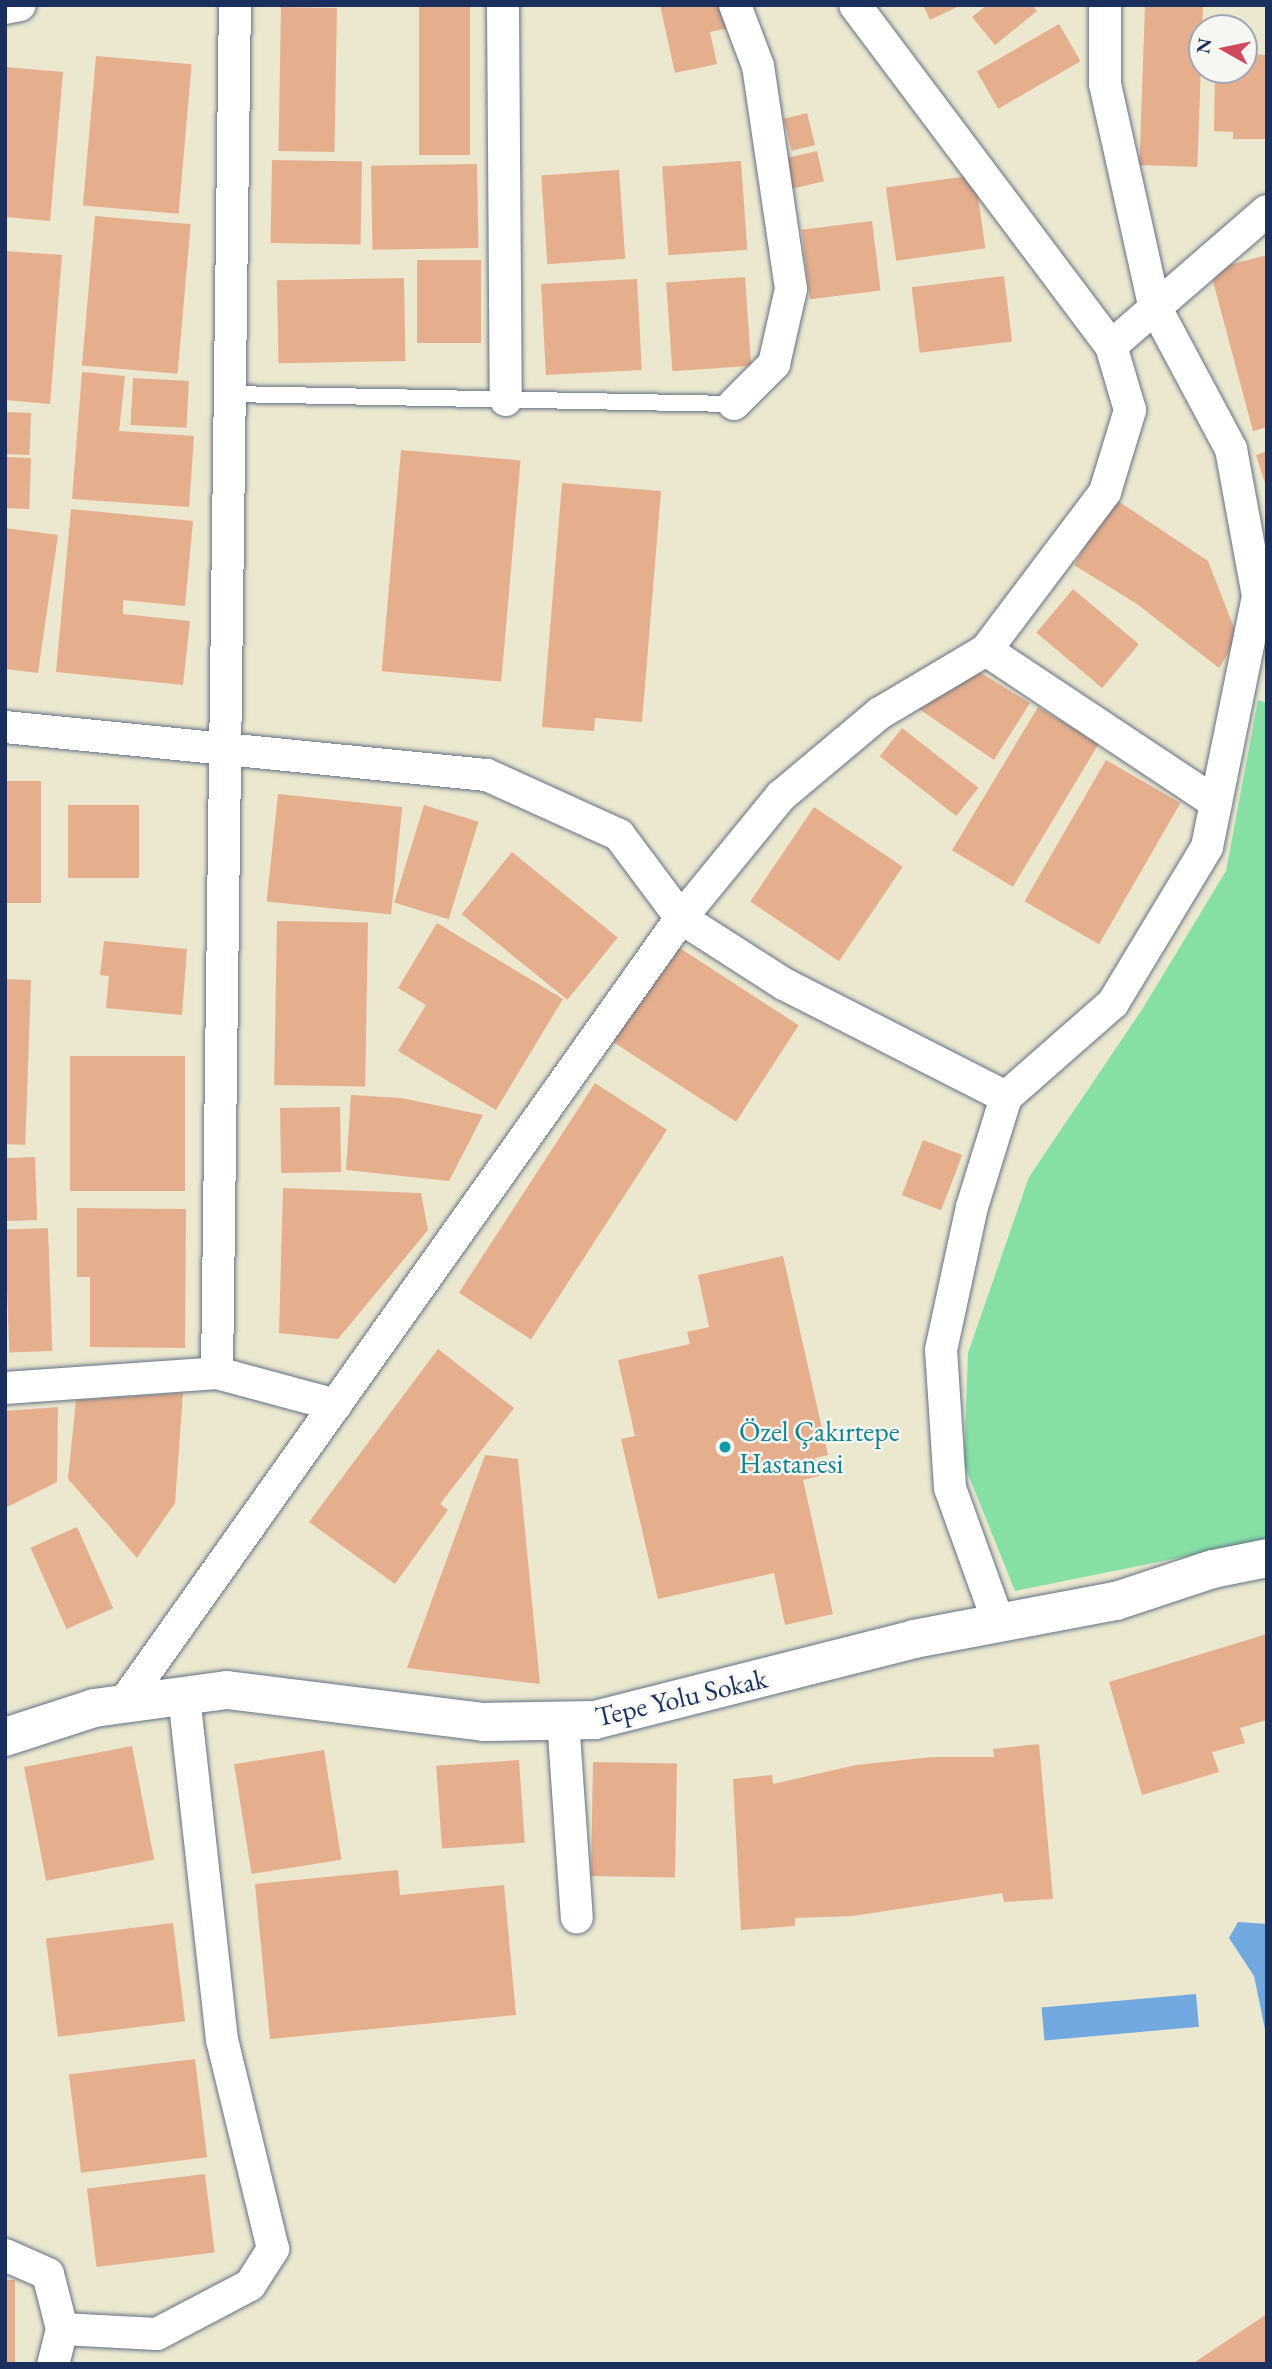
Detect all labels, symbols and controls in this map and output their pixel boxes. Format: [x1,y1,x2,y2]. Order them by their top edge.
north arrow [1188,14,1258,84]
text: N [1190,36,1217,55]
place label: Özel Çakırtepe Hastanesi [739,1414,900,1480]
marker: Özel Çakırtepe Hastanesi [717,1439,733,1455]
street label: Tepe Yolu Sokak [592,1661,770,1733]

